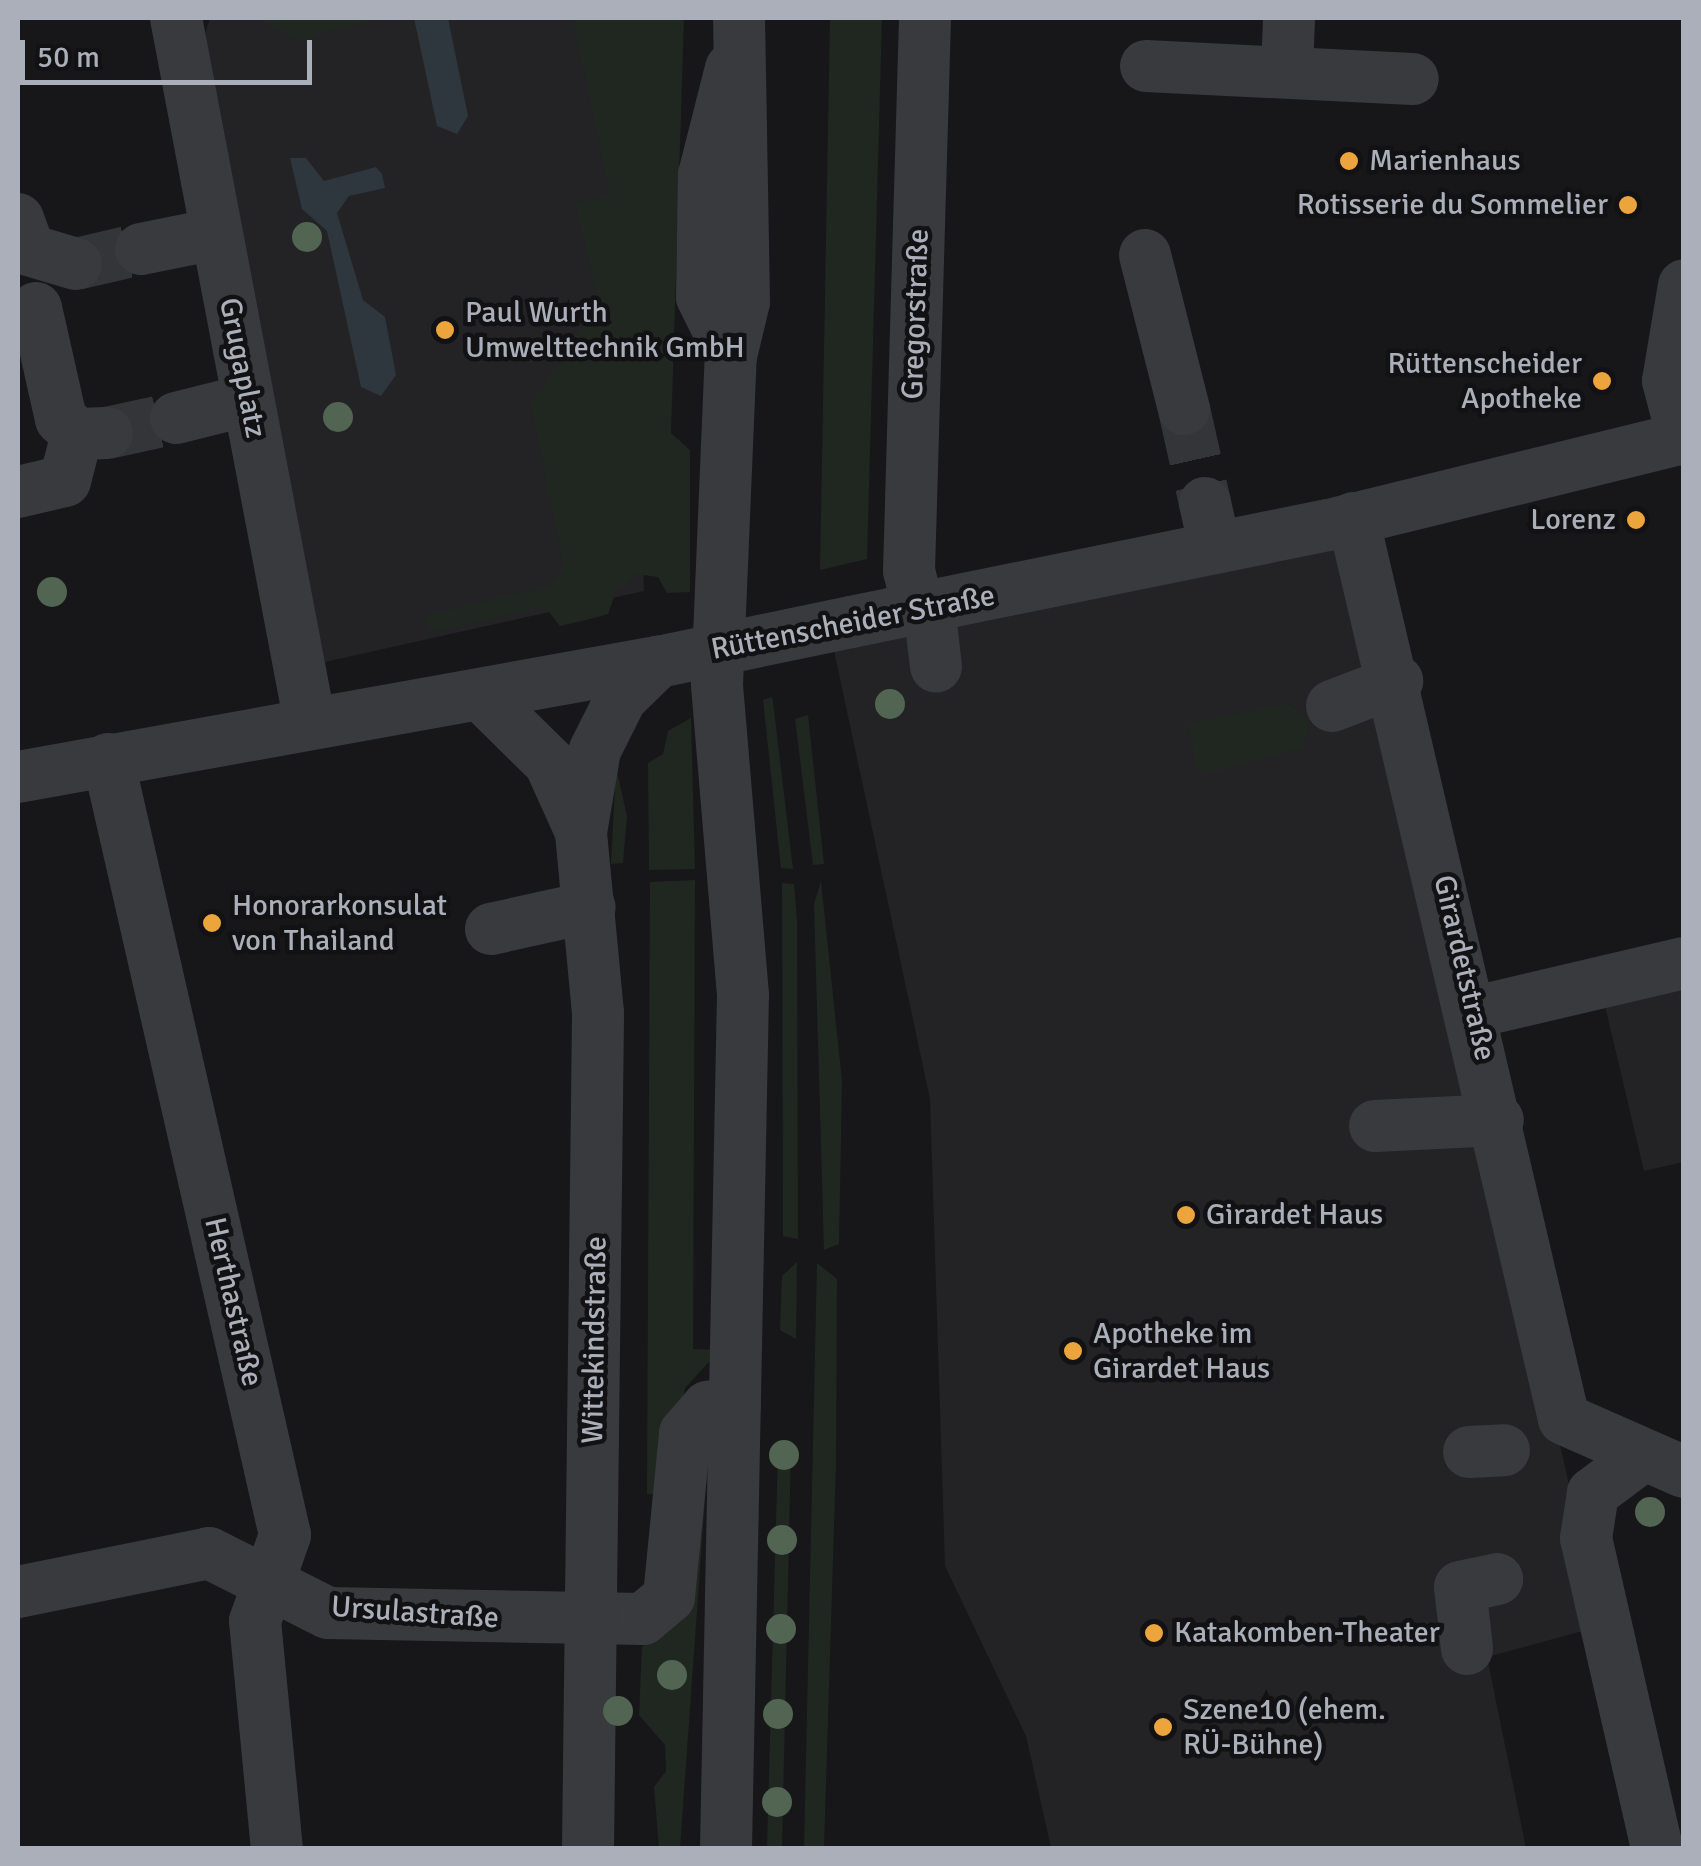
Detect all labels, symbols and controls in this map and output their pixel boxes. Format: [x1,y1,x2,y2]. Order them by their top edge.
scale bar [25,20,318,82]
text: 50 m [37,39,100,76]
place label: Marienhaus [1369,143,1521,179]
marker: Marienhaus [1338,150,1360,172]
place label: Rotisserie du Sommelier [1297,187,1608,223]
marker: Rotisserie du Sommelier [1617,194,1639,216]
street label: Gregorstraße [895,228,937,400]
street label: Grugaplatz [211,295,273,441]
place label: Paul Wurth Umwelttechnik GmbH [465,295,745,366]
marker: Paul Wurth Umwelttechnik GmbH [434,319,456,341]
place label: Rüttenscheider Apotheke [1387,346,1582,416]
marker: Rüttenscheider Apotheke [1591,370,1613,392]
place label: Lorenz [1530,502,1616,538]
marker: Lorenz [1625,509,1647,531]
street label: Rüttenscheider Straße [708,578,998,668]
street label: Girardetstraße [1425,872,1503,1064]
place label: Honorarkonsulat von Thailand [232,888,447,958]
marker: Honorarkonsulat von Thailand [201,912,223,934]
place label: Girardet Haus [1206,1197,1383,1233]
marker: Girardet Haus [1175,1204,1197,1226]
street label: Herthastraße [196,1214,270,1390]
street label: Wittekindstraße [575,1236,615,1444]
place label: Apotheke im Girardet Haus [1093,1316,1270,1386]
marker: Apotheke im Girardet Haus [1062,1340,1084,1362]
street label: Ursulastraße [330,1589,500,1637]
place label: Katakomben-Theater [1174,1615,1440,1651]
marker: Katakomben-Theater [1143,1622,1165,1644]
place label: Szene10 (ehem. RÜ-Bühne) [1183,1692,1386,1762]
marker: Szene10 (ehem. RÜ-Bühne) [1152,1716,1174,1738]

